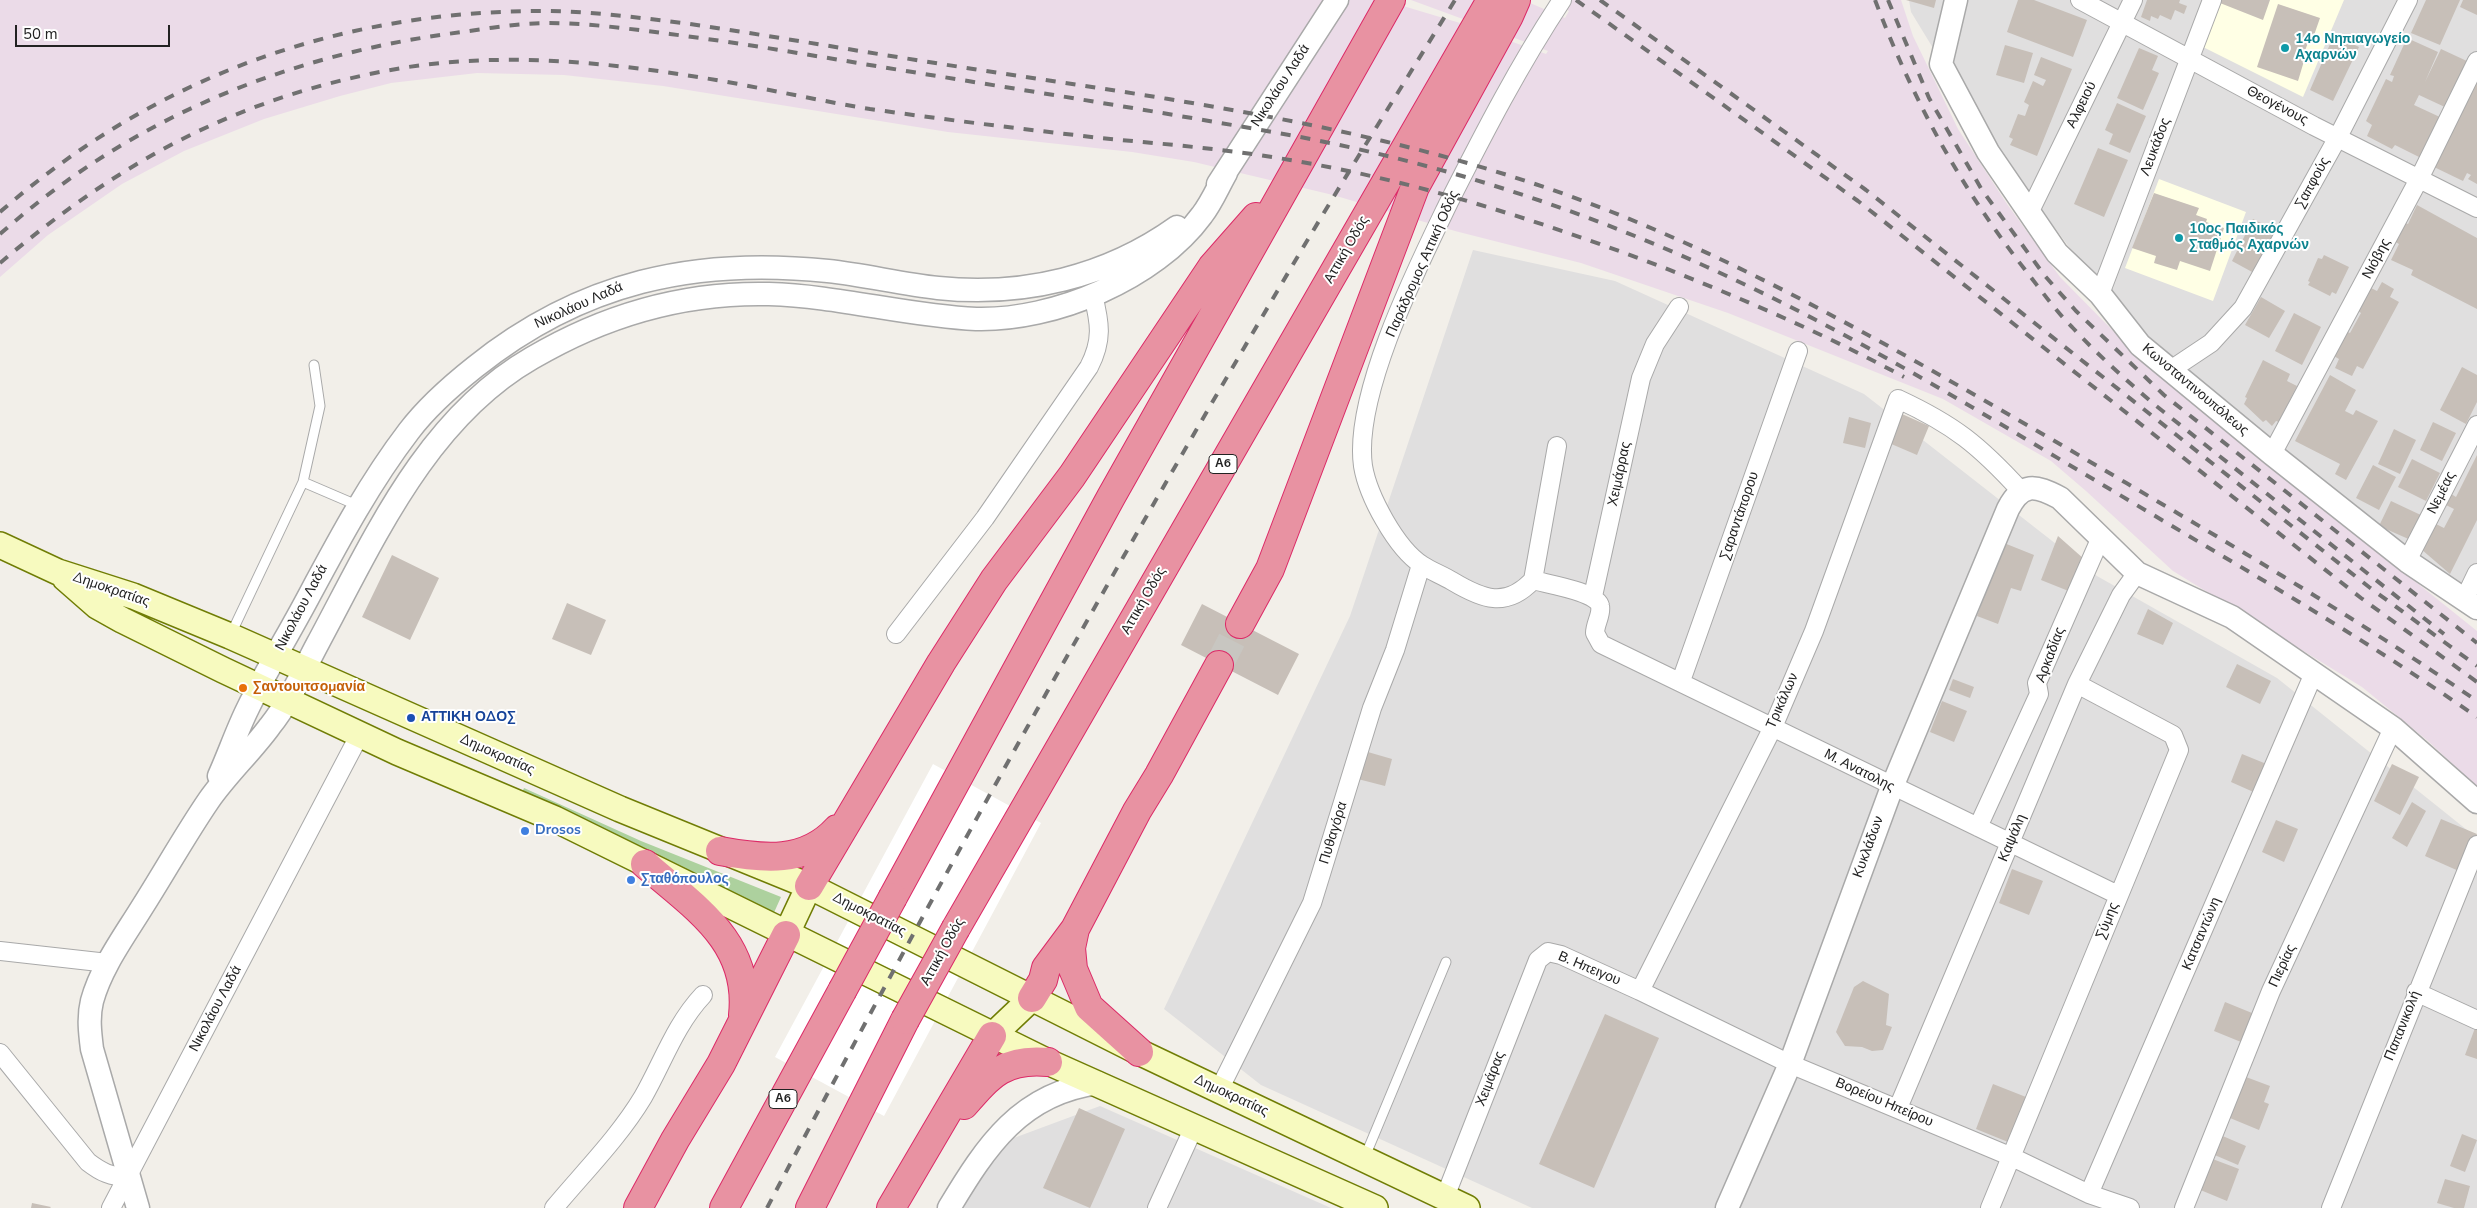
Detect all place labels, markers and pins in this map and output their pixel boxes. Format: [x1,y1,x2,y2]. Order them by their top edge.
place label: 14ο Νηπιαγωγείο Αχαρνών [2295,32,2410,64]
marker: 14ο Νηπιαγωγείο Αχαρνών [2279,42,2291,54]
place label: 10ος Παιδικός Σταθμός Αχαρνών [2189,222,2309,254]
marker: 10ος Παιδικός Σταθμός Αχαρνών [2173,232,2185,244]
place label: Σαντουιτσομανία [253,680,365,696]
marker: Σαντουιτσομανία [237,682,249,694]
place label: ΑΤΤΙΚΗ ΟΔΟΣ [421,710,516,726]
marker: ΑΤΤΙΚΗ ΟΔΟΣ [405,712,417,724]
place label: Drosos [535,823,581,839]
marker: Drosos [519,825,531,837]
place label: Σταθόπουλος [641,872,729,888]
marker: Σταθόπουλος [625,874,637,886]

